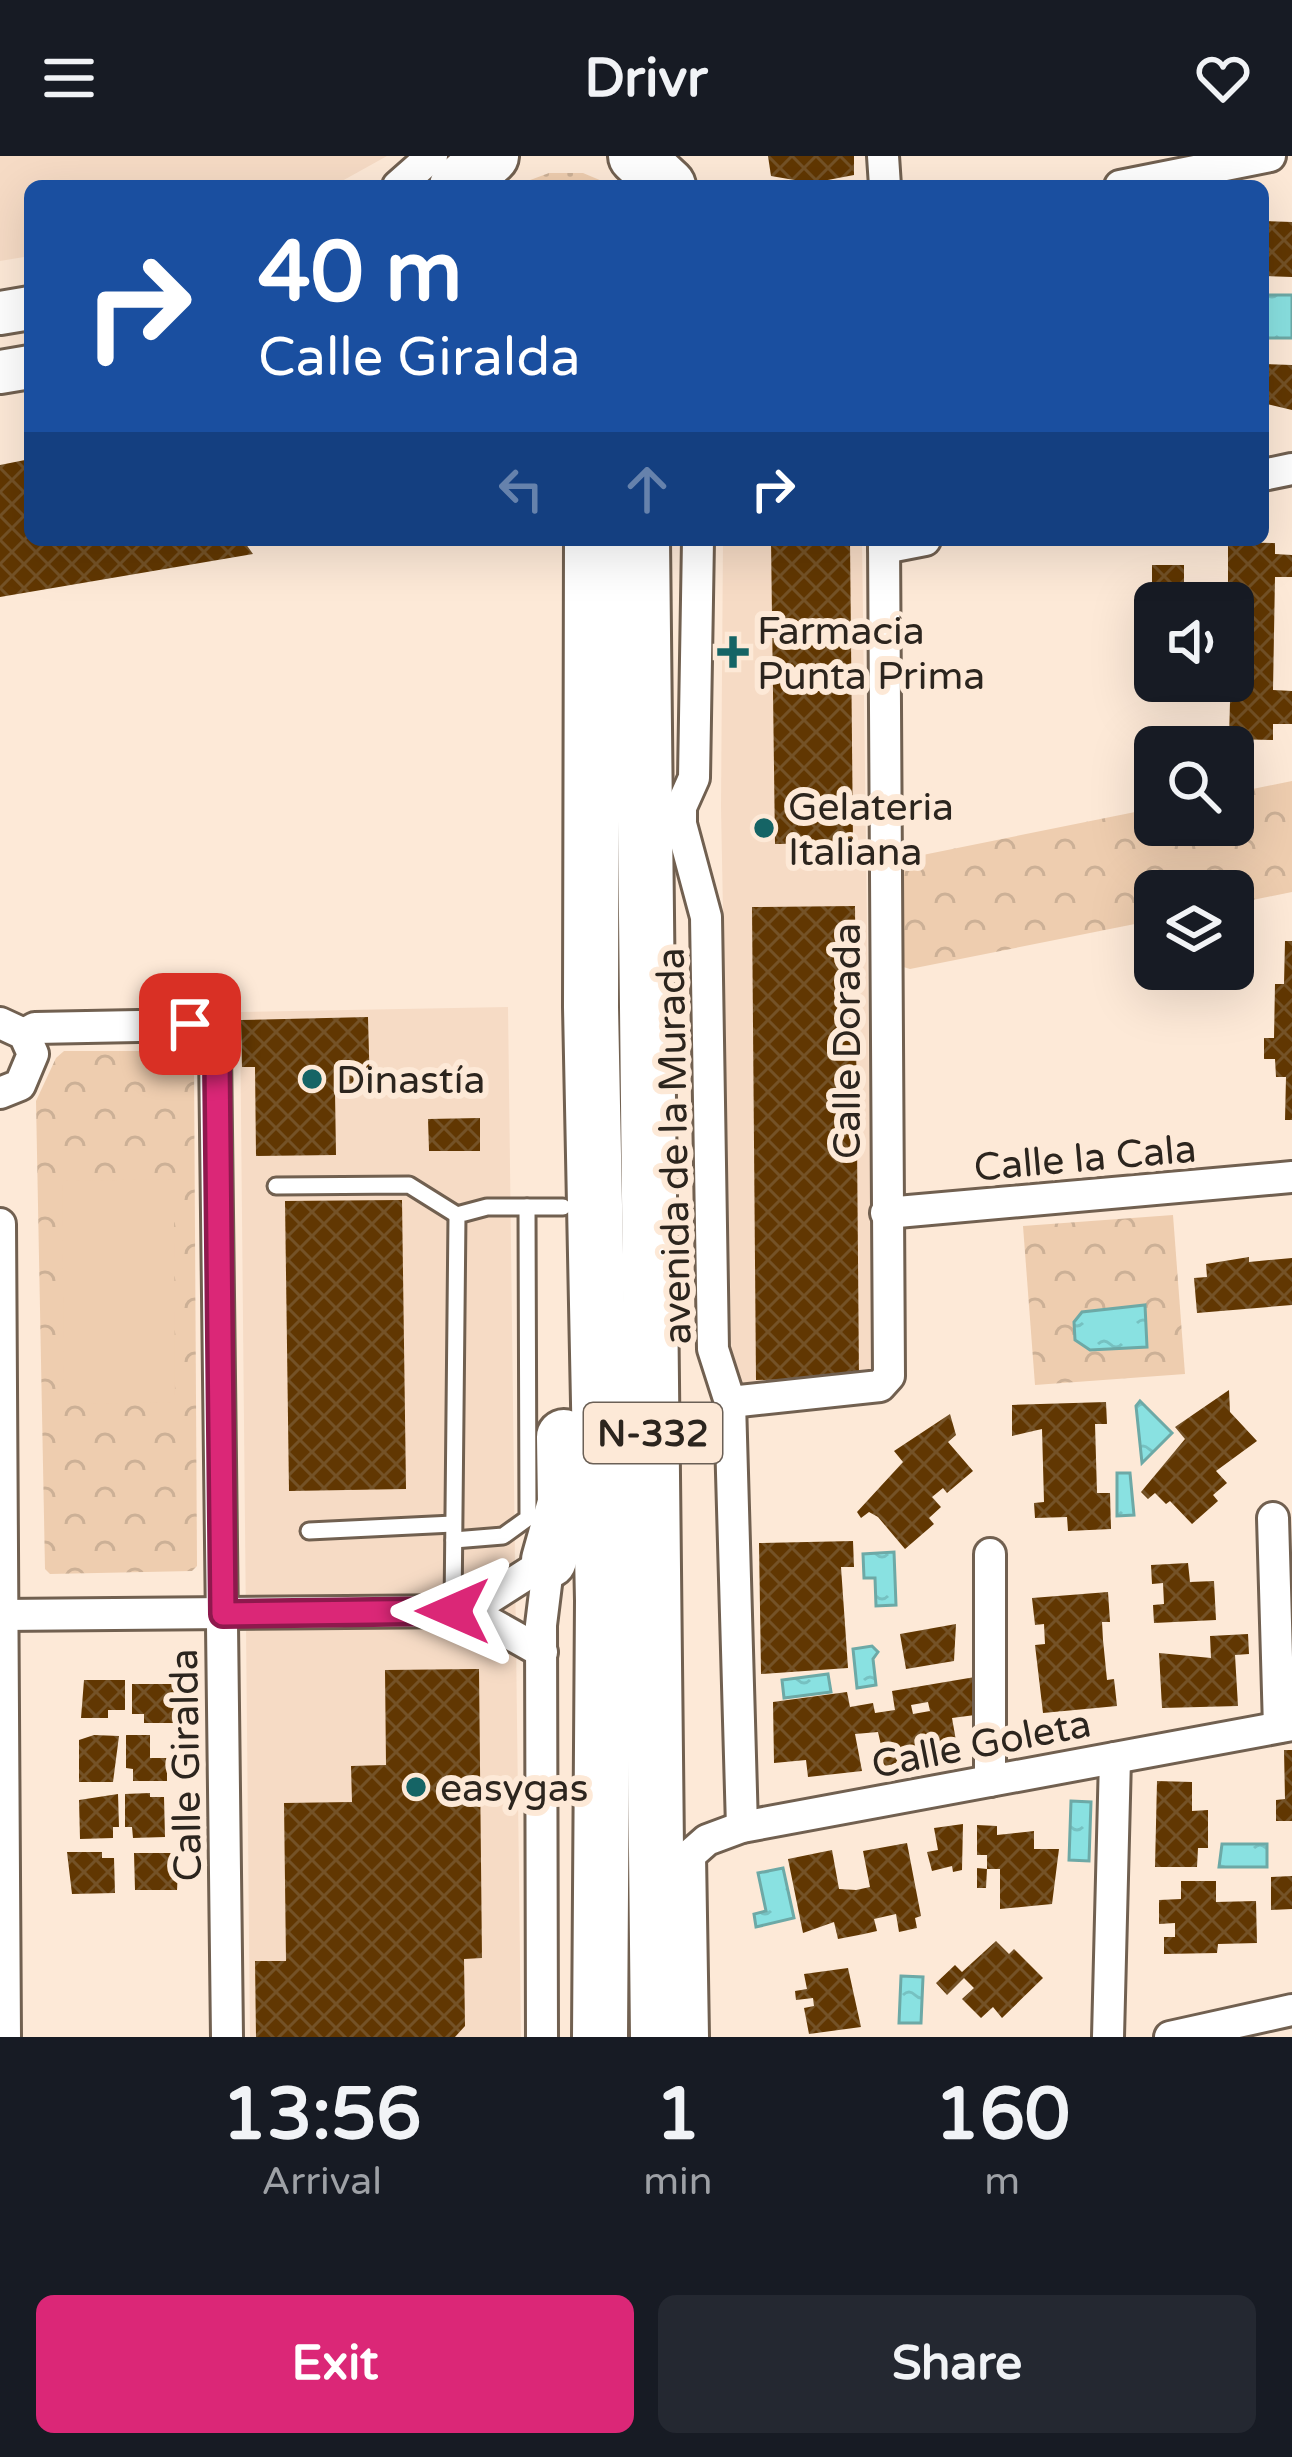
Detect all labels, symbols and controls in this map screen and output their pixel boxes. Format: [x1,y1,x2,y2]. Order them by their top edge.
icon: menu [36,45,102,111]
icon: heart [1190,45,1256,111]
text: Drivr [584,46,708,111]
text: 40 m [258,223,462,324]
icon: right [60,228,216,384]
text: Calle Giralda [258,325,581,390]
icon: left [488,456,554,522]
icon: ahead [614,456,680,522]
icon: right [740,456,806,522]
map controls [1134,582,1254,990]
button: sound [1134,582,1254,702]
place label: Farmacia Punta Prima [757,608,985,700]
marker: Farmacia Punta Prima [720,639,746,665]
button: search [1134,726,1254,846]
place label: Gelateria Italiana [788,784,954,876]
marker: Gelateria Italiana [751,815,777,841]
button: layers [1134,870,1254,990]
street label: Calle Dorada [824,923,871,1159]
street label: avenida de la Murada [648,947,701,1345]
pin [139,973,241,1075]
icon: arrive [157,991,223,1057]
place label: Dinastía [336,1057,485,1104]
marker: Dinastía [299,1066,325,1092]
street label: Calle la Cala [972,1125,1198,1192]
road number: N-332 [584,1403,722,1463]
position arrow [390,1548,516,1674]
street label: Calle Giralda [161,1648,212,1882]
street label: Calle Goleta [868,1700,1095,1789]
place label: easygas [440,1765,588,1812]
marker: easygas [403,1774,429,1800]
text: 13:56 [222,2072,421,2159]
text: 1 [655,2072,701,2159]
text: 160 [934,2072,1070,2159]
text: Arrival [261,2158,382,2205]
text: min [643,2158,713,2205]
text: m [984,2158,1020,2205]
button: Exit [36,2295,634,2433]
button: Share [658,2295,1256,2433]

